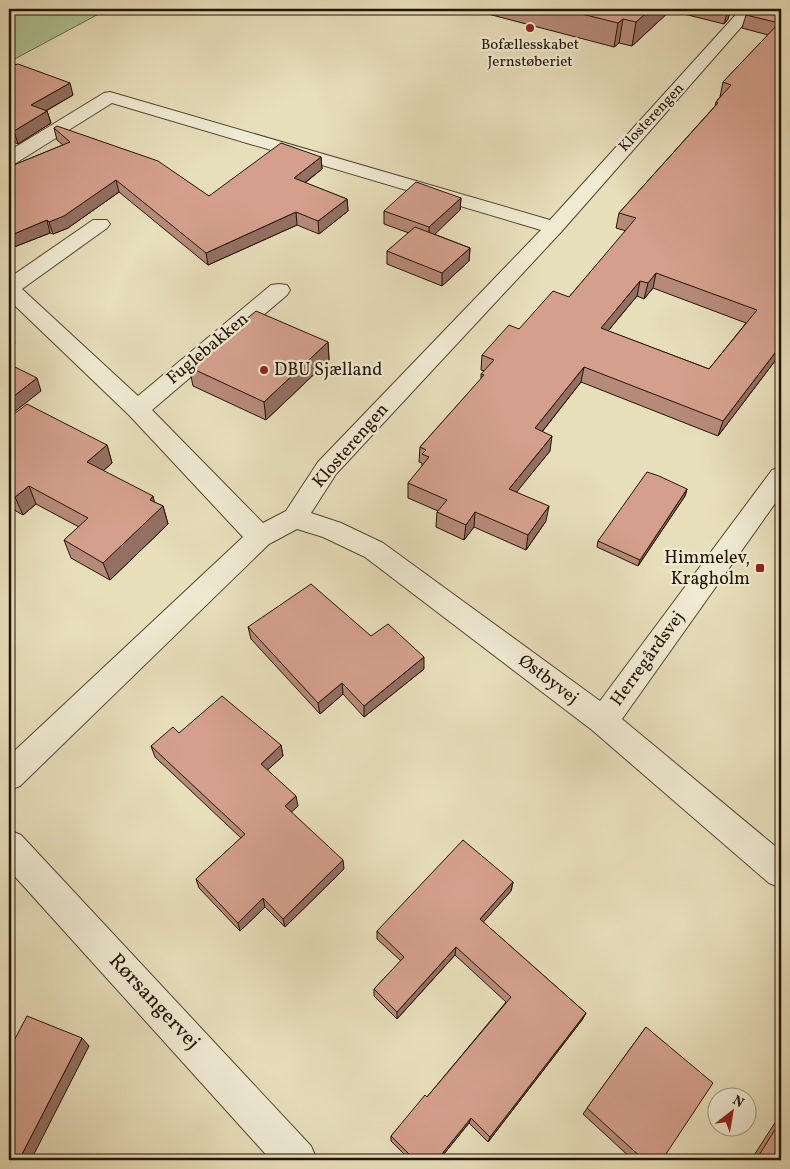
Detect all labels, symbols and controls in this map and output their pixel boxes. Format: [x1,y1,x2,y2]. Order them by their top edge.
marker: Bofællesskabet Jernstøberiet [524,22,536,34]
place label: Bofællesskabet Jernstøberiet [481,35,579,73]
street label: Klosterengen [615,79,689,157]
street label: Fuglebakken [162,307,255,391]
place label: DBU Sjælland [274,358,382,383]
marker: DBU Sjælland [258,364,270,376]
street label: Klosterengen [307,398,395,494]
place label: Himmelev, Kragholm [664,546,750,592]
marker: Himmelev, Kragholm [754,562,766,574]
street label: Herregårdsvej [605,606,691,712]
street label: Østbyvej [513,649,583,711]
street label: Rørsangervej [102,947,206,1057]
north arrow [708,1086,758,1136]
text: N [729,1091,747,1113]

